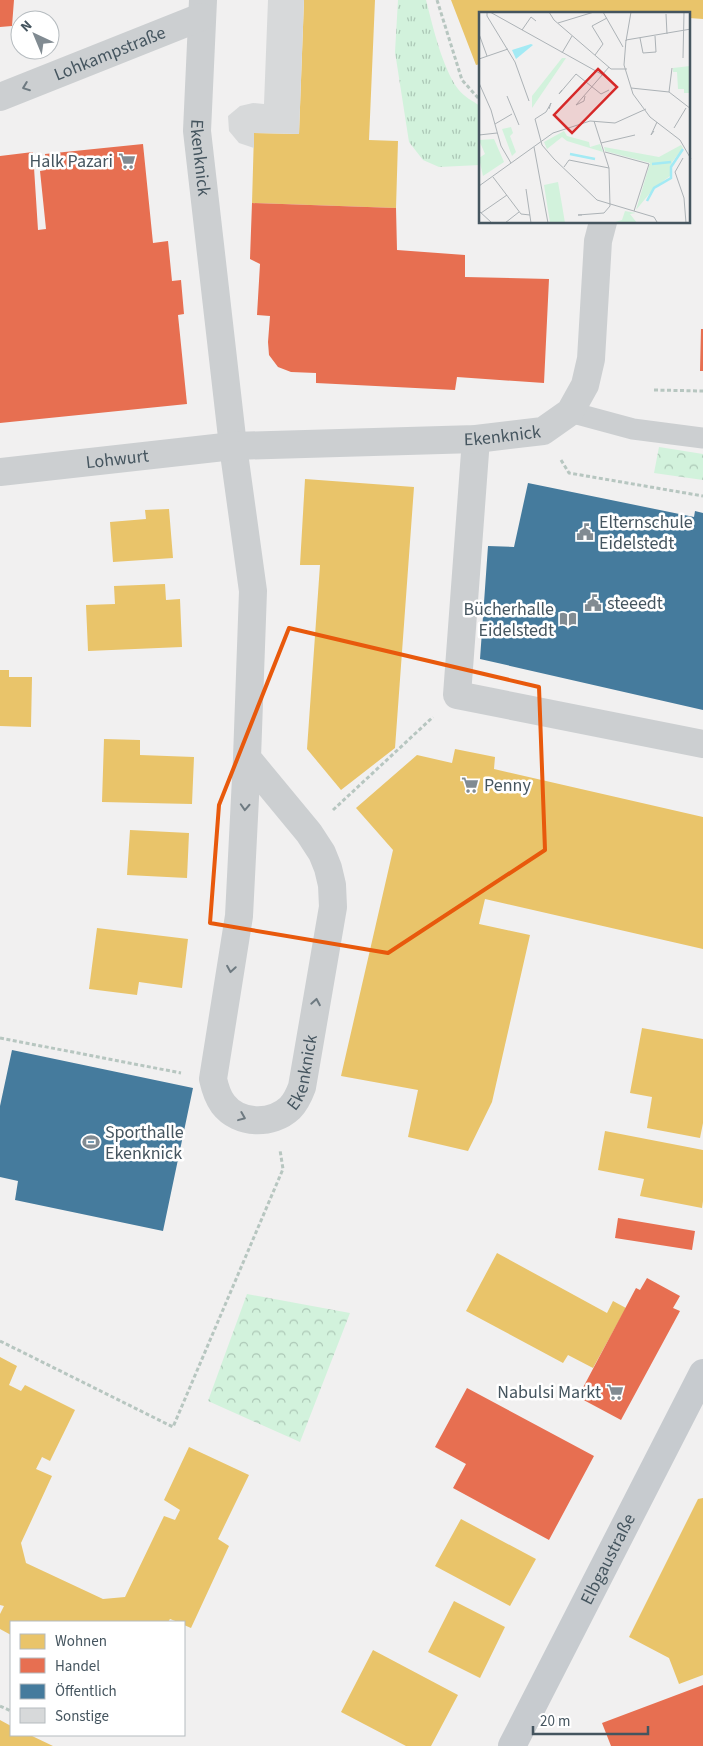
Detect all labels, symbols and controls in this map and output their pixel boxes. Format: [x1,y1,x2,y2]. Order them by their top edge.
north arrow [10,10,60,60]
inset map [479,12,690,224]
text: N [16,16,37,37]
street label: Lohkampstraße [50,20,169,87]
one-way arrow [22,81,30,91]
street label: Ekenknick [184,119,216,198]
place label: Halk Pazari [30,149,113,174]
supermarket icon: Halk Pazari [117,151,137,171]
street label: Ekenknick [463,419,542,452]
street label: Lohwurt [85,443,150,475]
place label: Elternschule Eidelstedt [599,510,693,556]
public building icon: Elternschule Eidelstedt [575,522,595,542]
place label: steeedt [607,591,663,616]
public building icon: steeedt [583,593,603,613]
place label: Bücherhalle Eidelstedt [463,597,554,643]
library icon: Bücherhalle Eidelstedt [558,609,578,629]
place label: Penny [484,773,531,798]
supermarket icon: Penny [460,775,480,795]
one-way arrow [239,803,250,811]
one-way arrow [226,965,237,973]
one-way arrow [311,997,321,1006]
street label: Ekenknick [281,1032,324,1116]
one-way arrow [237,1110,246,1121]
place label: Sporthalle Ekenknick [105,1120,184,1166]
sports icon: Sporthalle Ekenknick [81,1132,101,1152]
place label: Nabulsi Markt [497,1380,601,1405]
supermarket icon: Nabulsi Markt [605,1382,625,1402]
street label: Elbgaustraße [574,1509,642,1609]
legend [10,1621,185,1736]
text: Wohnen [55,1631,107,1652]
text: Handel [55,1656,100,1677]
text: Öffentlich [55,1681,117,1702]
scale bar [533,1704,648,1736]
text: Sonstige [55,1706,109,1727]
text: 20 m [540,1711,570,1732]

